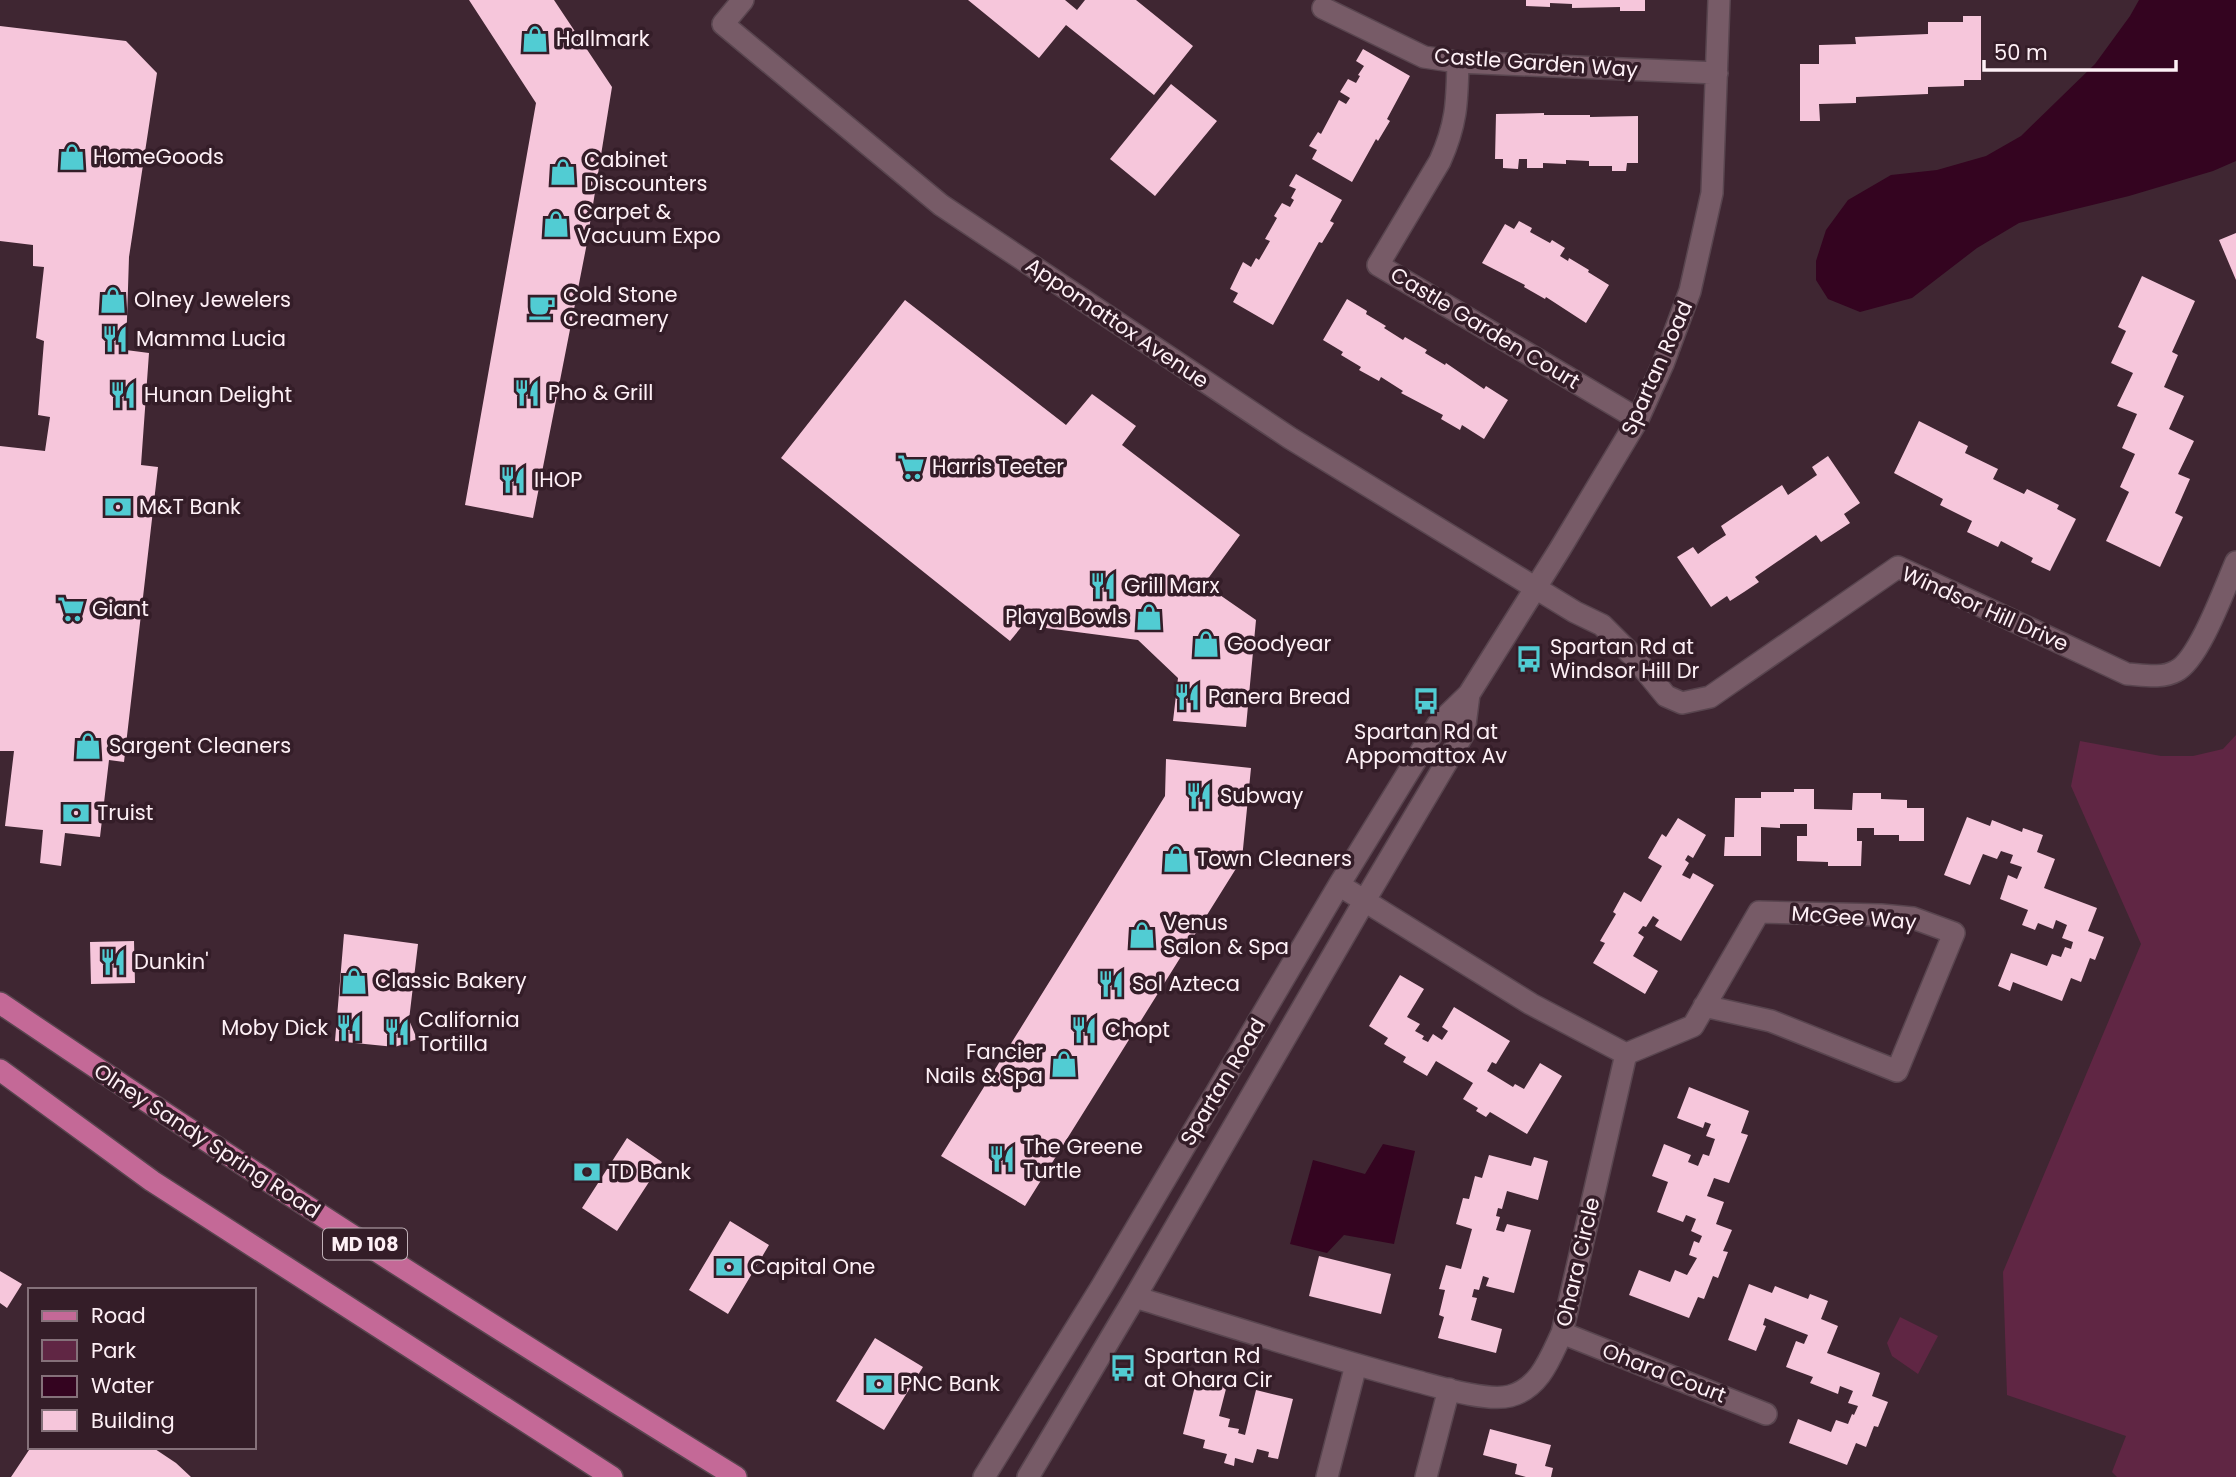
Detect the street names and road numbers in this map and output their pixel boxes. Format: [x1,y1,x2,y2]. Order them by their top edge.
street label: Castle Garden Way [1433,41,1639,84]
street label: Appomattox Avenue [1020,250,1215,395]
street label: Castle Garden Court [1385,260,1585,396]
street label: Spartan Road [1614,296,1699,439]
street label: Windsor Hill Drive [1897,559,2073,658]
street label: McGee Way [1791,899,1918,936]
street label: Spartan Road [1173,1013,1272,1151]
street label: Olney Sandy Spring Road [88,1056,326,1225]
street label: Ohara Circle [1549,1194,1606,1329]
road number: MD 108 [323,1228,407,1260]
street label: Ohara Court [1598,1336,1730,1409]

